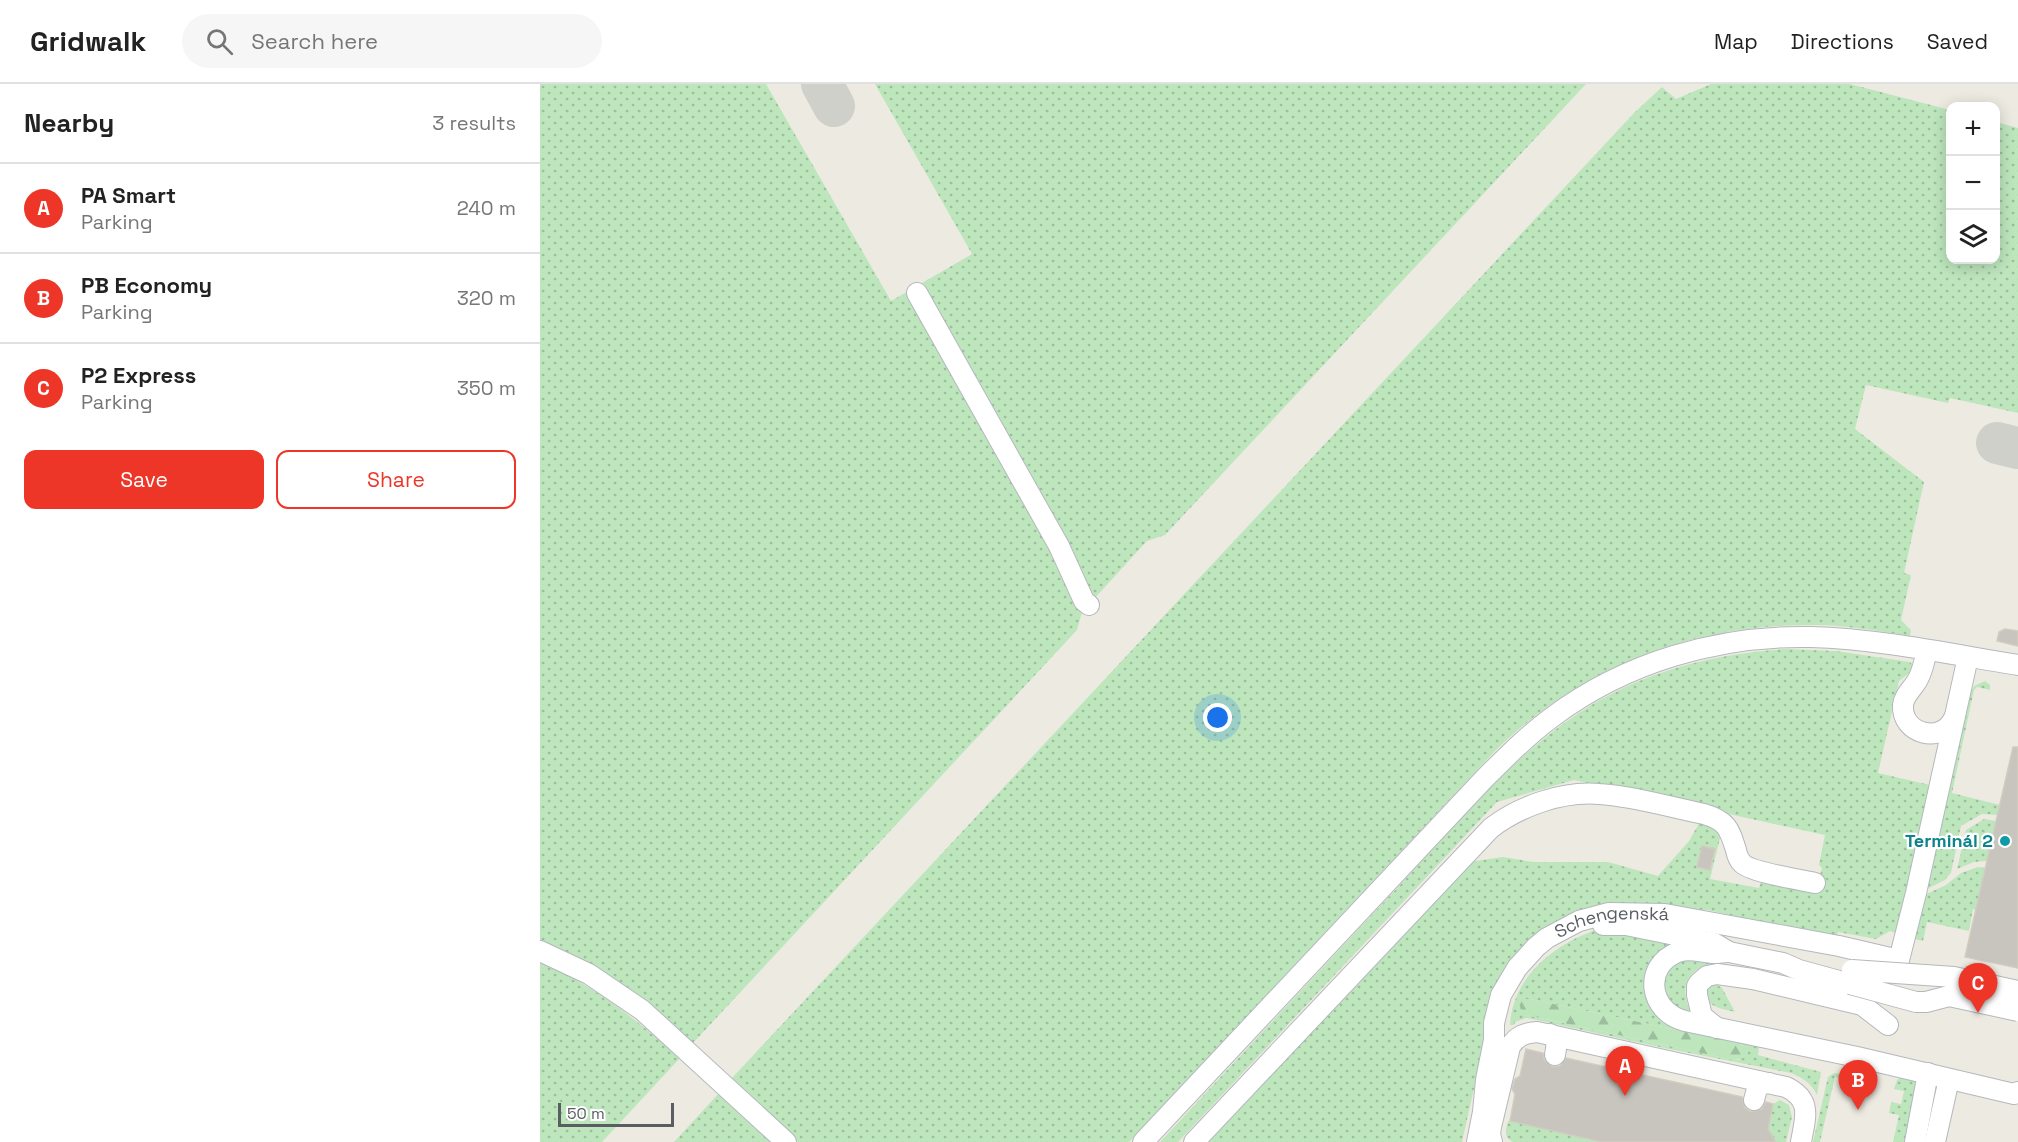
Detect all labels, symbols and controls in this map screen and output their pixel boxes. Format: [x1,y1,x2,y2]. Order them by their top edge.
search box [182,14,602,68]
text: Gridwalk [30,23,146,59]
icon: search [203,25,236,58]
text: Search here [251,27,378,55]
text: Map [1714,28,1758,55]
text: Directions [1791,28,1894,55]
text: Saved [1927,28,1988,55]
map controls [1946,102,2000,264]
button: + [1946,102,2000,156]
text: Nearby [24,106,114,140]
text: 3 results [432,110,516,136]
button: − [1946,156,2000,210]
text: PA Smart [81,181,176,209]
text: A [37,195,50,221]
text: 240 m [457,195,516,221]
text: Parking [81,209,153,235]
button: layers [1946,210,2000,264]
text: PB Economy [81,271,212,299]
text: B [37,285,50,311]
text: 320 m [457,285,516,311]
text: Parking [81,299,153,325]
text: P2 Express [81,361,196,389]
text: C [37,375,50,401]
text: 350 m [457,375,516,401]
text: Parking [81,389,153,415]
button: Save [24,450,264,509]
button: Share [276,450,516,509]
your location [1203,703,1232,732]
place label: Terminál 2 [1905,829,1993,852]
marker: Terminál 2 [1998,834,2012,848]
street label: Schengenská [1550,901,1669,943]
pin: C [1958,964,1998,1013]
pin: A [1606,1046,1644,1096]
pin: B [1838,1060,1878,1110]
scale bar [558,1100,674,1128]
text: 50 m [567,1103,605,1124]

